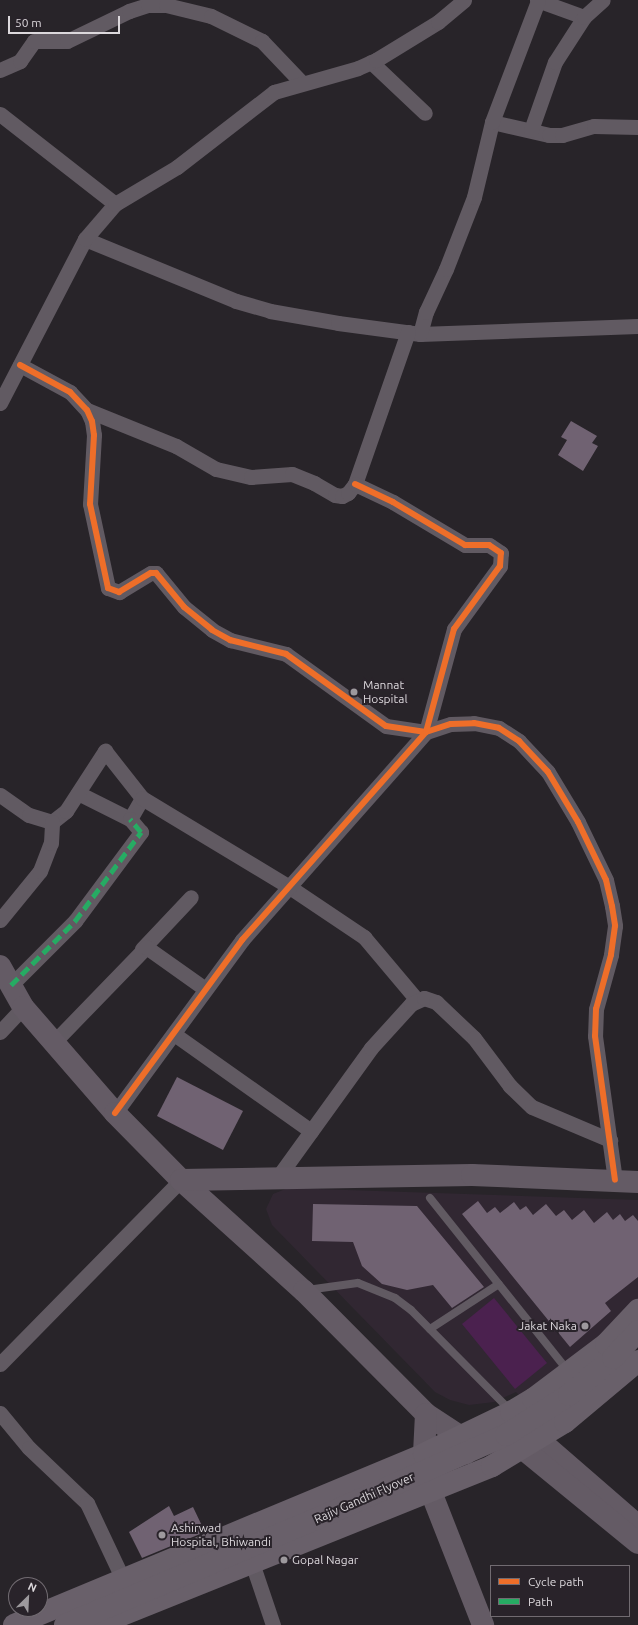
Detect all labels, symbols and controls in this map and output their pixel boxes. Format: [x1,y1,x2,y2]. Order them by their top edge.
scale bar [10,8,122,34]
text: 50 m [15,16,42,29]
place label: Mannat Hospital [363,678,408,706]
marker: Mannat Hospital [348,686,360,698]
place label: Jakat Naka [518,1319,577,1333]
marker: Jakat Naka [580,1321,590,1331]
street label: Rajiv Gandhi Flyover [312,1470,416,1526]
place label: Ashirwad Hospital, Bhiwandi [171,1521,271,1549]
marker: Ashirwad Hospital, Bhiwandi [156,1529,168,1541]
place label: Gopal Nagar [292,1553,358,1567]
marker: Gopal Nagar [279,1555,289,1565]
legend [490,1565,630,1617]
text: Cycle path [528,1575,584,1588]
north arrow [8,1577,48,1617]
text: N [26,1580,39,1594]
text: Path [528,1595,553,1608]

